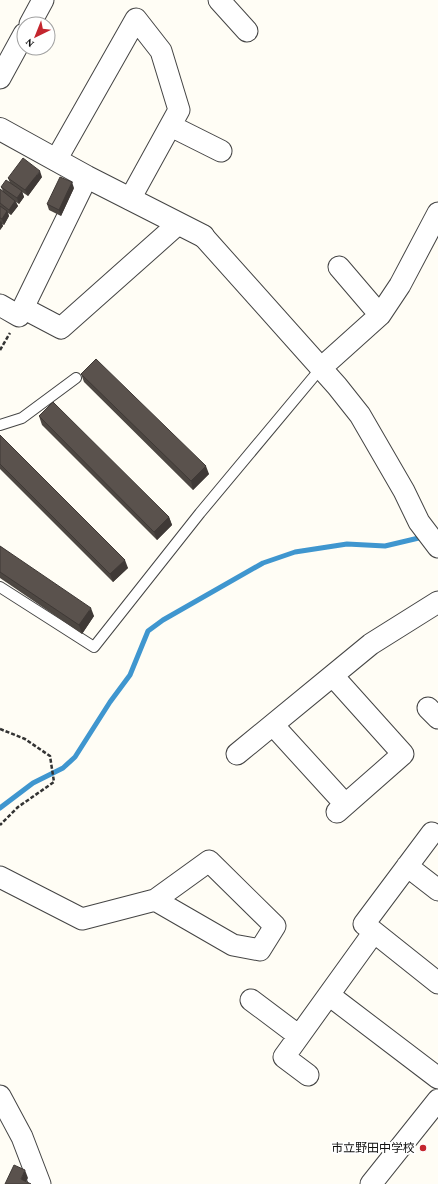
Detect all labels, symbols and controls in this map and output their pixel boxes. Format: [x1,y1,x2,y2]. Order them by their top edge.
north arrow [16,16,56,56]
text: N [22,36,36,50]
place label: 市立野田中学校 [331,1141,415,1155]
marker: 市立野田中学校 [418,1143,428,1153]

